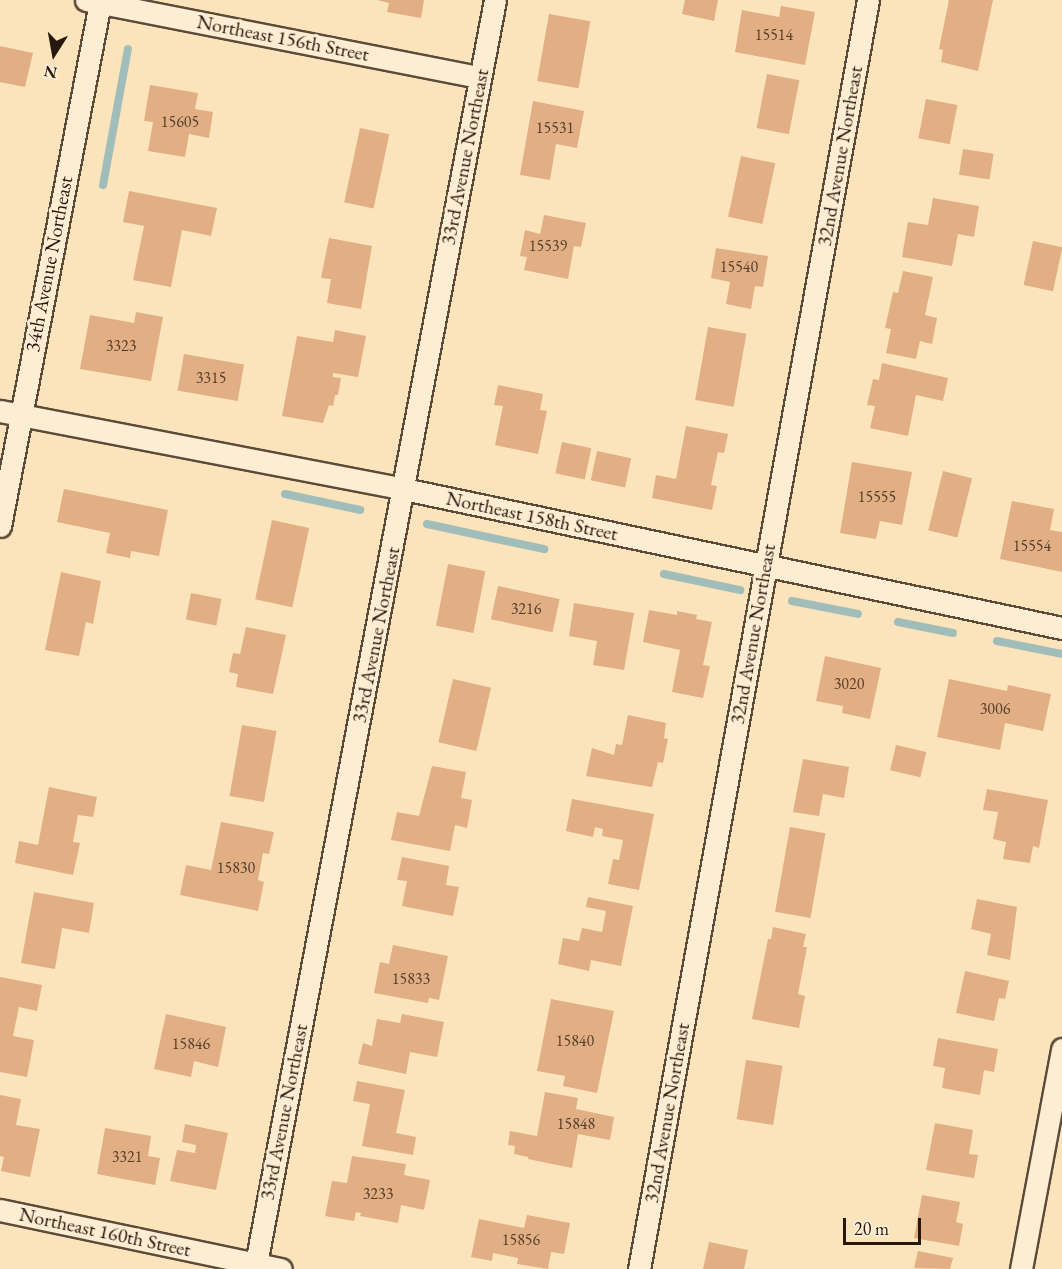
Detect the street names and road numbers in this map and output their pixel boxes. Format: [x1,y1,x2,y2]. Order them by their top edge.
street label: Northeast 156th Street [195,10,371,66]
street label: 32nd Avenue Northeast [812,64,868,248]
street label: 33rd Avenue Northeast [436,67,494,247]
street label: 34th Avenue Northeast [20,174,78,354]
street label: Northeast 158th Street [444,486,620,546]
street label: 32nd Avenue Northeast [725,542,781,726]
street label: 33rd Avenue Northeast [347,545,405,725]
street label: 32nd Avenue Northeast [639,1021,695,1205]
street label: 33rd Avenue Northeast [255,1022,313,1202]
street label: Northeast 160th Street [17,1202,193,1262]

